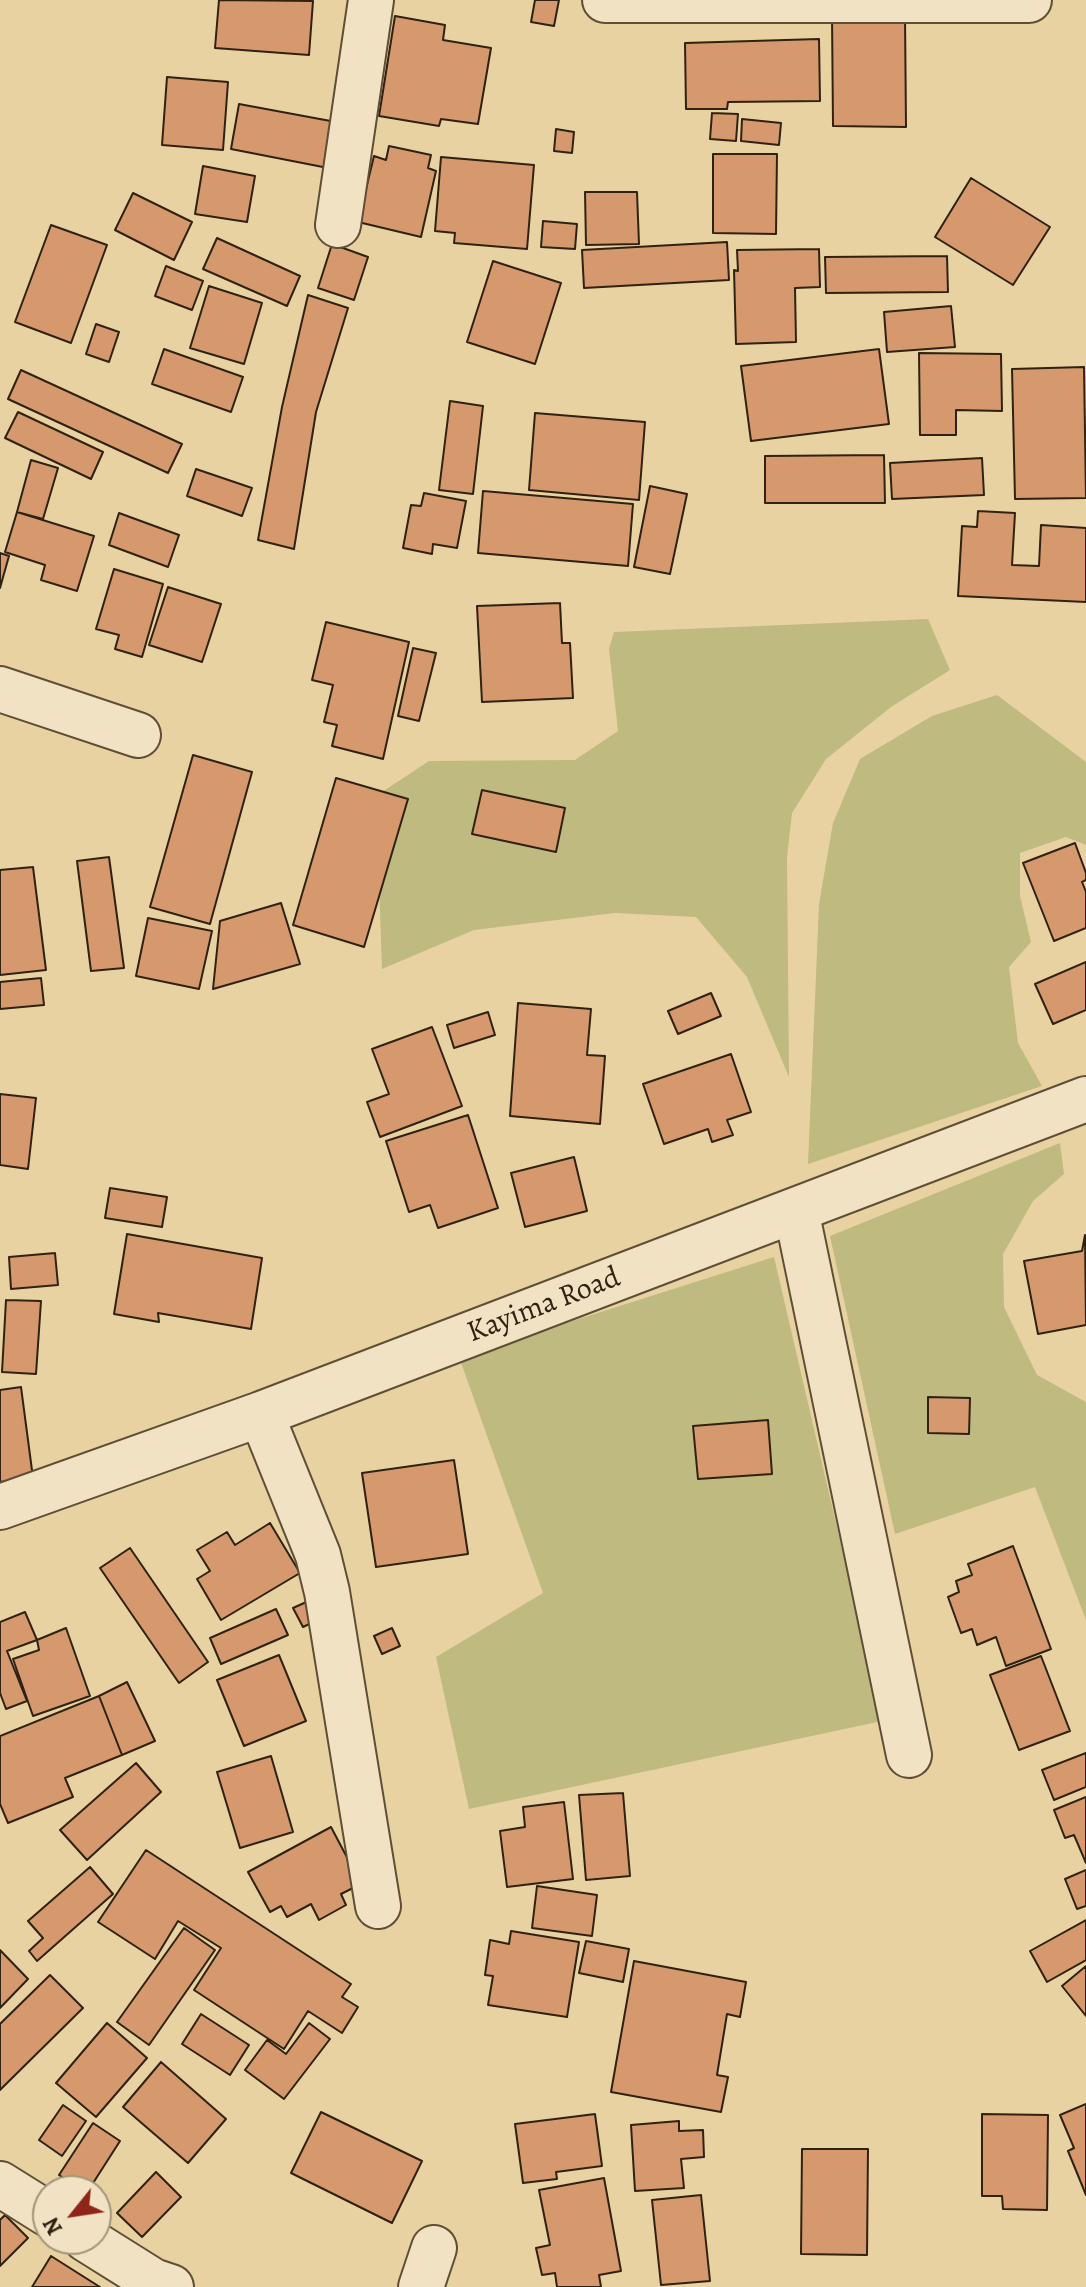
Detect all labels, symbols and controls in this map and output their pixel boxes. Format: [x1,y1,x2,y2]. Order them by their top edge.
street label: Kayima Road [462,1260,626,1352]
north arrow [32,2175,112,2255]
text: N [36,2212,70,2240]

